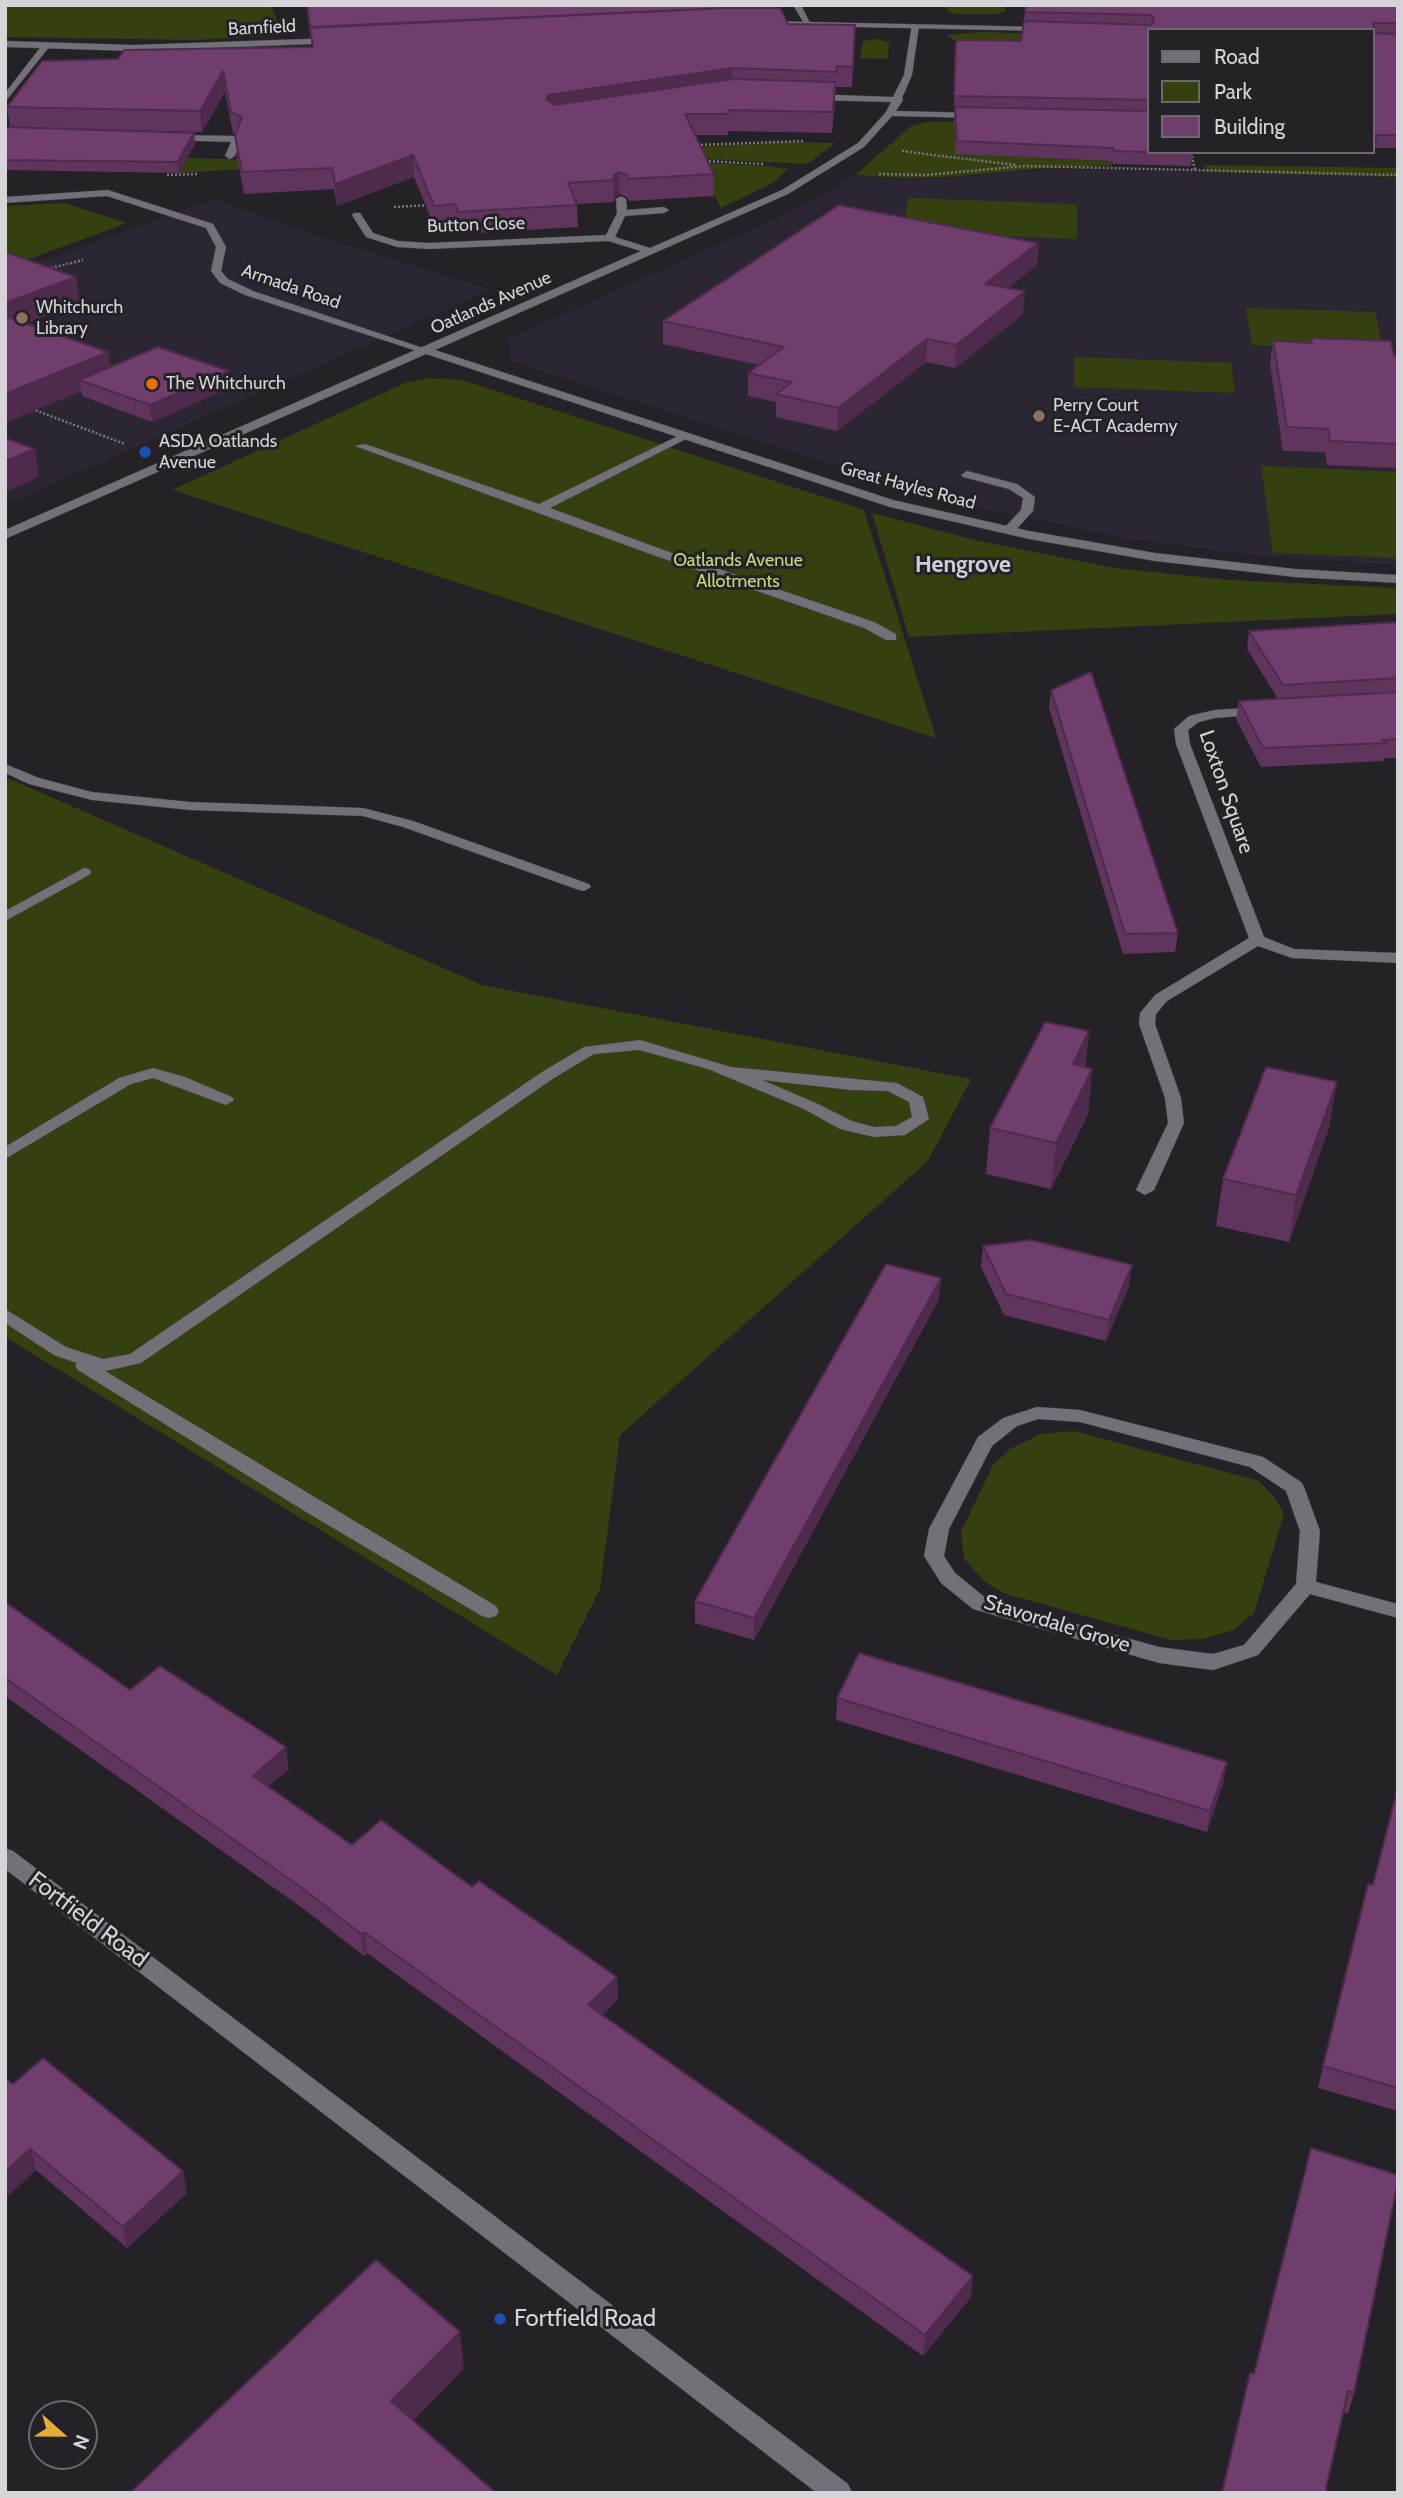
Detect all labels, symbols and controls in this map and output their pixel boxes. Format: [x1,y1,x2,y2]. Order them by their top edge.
street label: Bamfield [227,15,297,41]
legend [1148,28,1375,154]
text: Road [1214,44,1260,69]
text: Park [1214,79,1252,104]
text: Building [1214,114,1285,139]
street label: Button Close [427,212,525,238]
street label: Armada Road [239,260,343,314]
street label: Oatlands Avenue [427,267,555,339]
place label: Whitchurch Library [36,297,123,340]
marker: Whitchurch Library [14,310,30,326]
place label: The Whitchurch [166,373,286,395]
marker: The Whitchurch [144,376,160,392]
place label: Perry Court E-ACT Academy [1053,395,1178,438]
marker: Perry Court E-ACT Academy [1031,408,1047,424]
place label: ASDA Oatlands Avenue [159,431,277,474]
marker: ASDA Oatlands Avenue [137,444,153,460]
street label: Great Hayles Road [838,458,978,514]
park label: Oatlands Avenue Allotments [673,550,803,592]
district label: Hengrove [915,551,1011,579]
street label: Loxton Square [1193,727,1259,857]
street label: Stavordale Grove [981,1590,1133,1658]
street label: Fortfield Road [23,1866,153,1974]
place label: Fortfield Road [514,2305,656,2333]
marker: Fortfield Road [492,2311,508,2327]
north arrow [28,2400,98,2470]
text: N [68,2432,94,2452]

